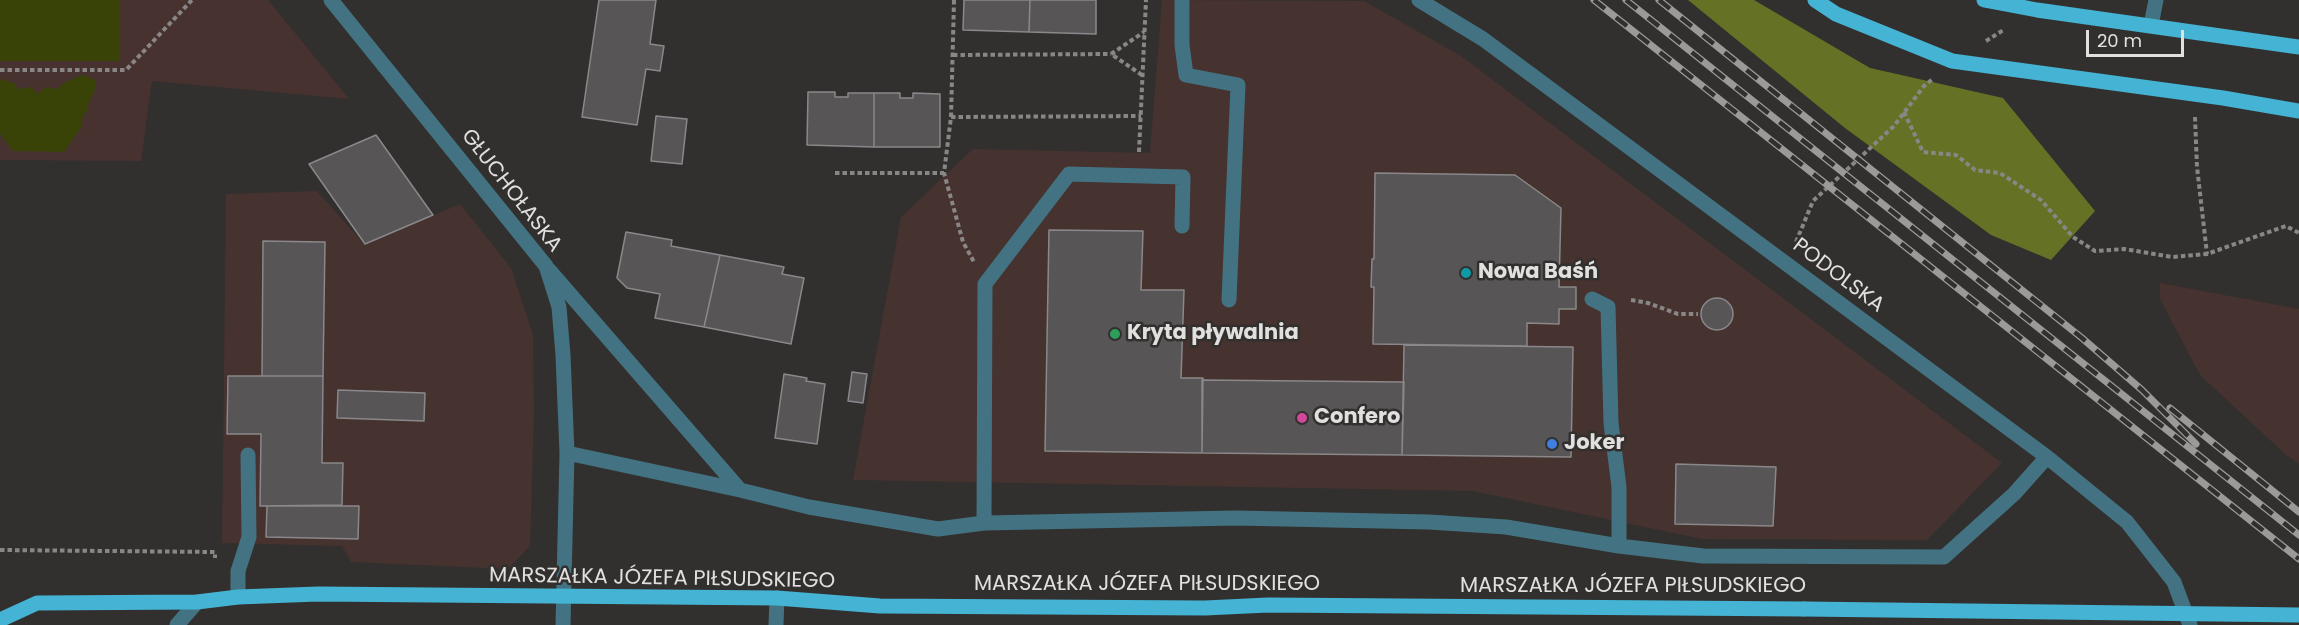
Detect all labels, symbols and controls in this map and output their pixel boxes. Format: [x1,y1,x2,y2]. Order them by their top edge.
scale bar [2089,18,2186,56]
text: 20 m [2097,28,2142,53]
street label: GŁUCHOŁASKA [455,124,567,258]
street label: PODOLSKA [1787,233,1889,319]
place label: Nowa Baśń [1478,260,1598,286]
marker: Nowa Baśń [1459,266,1473,280]
place label: Kryta pływalnia [1127,321,1299,347]
marker: Kryta pływalnia [1108,327,1122,341]
place label: Confero [1314,405,1400,431]
marker: Confero [1295,411,1309,425]
place label: Joker [1564,431,1624,457]
marker: Joker [1545,437,1559,451]
street label: MARSZAŁKA JÓZEFA PIŁSUDSKIEGO [489,563,835,595]
street label: MARSZAŁKA JÓZEFA PIŁSUDSKIEGO [974,572,1320,598]
street label: MARSZAŁKA JÓZEFA PIŁSUDSKIEGO [1460,574,1806,600]

